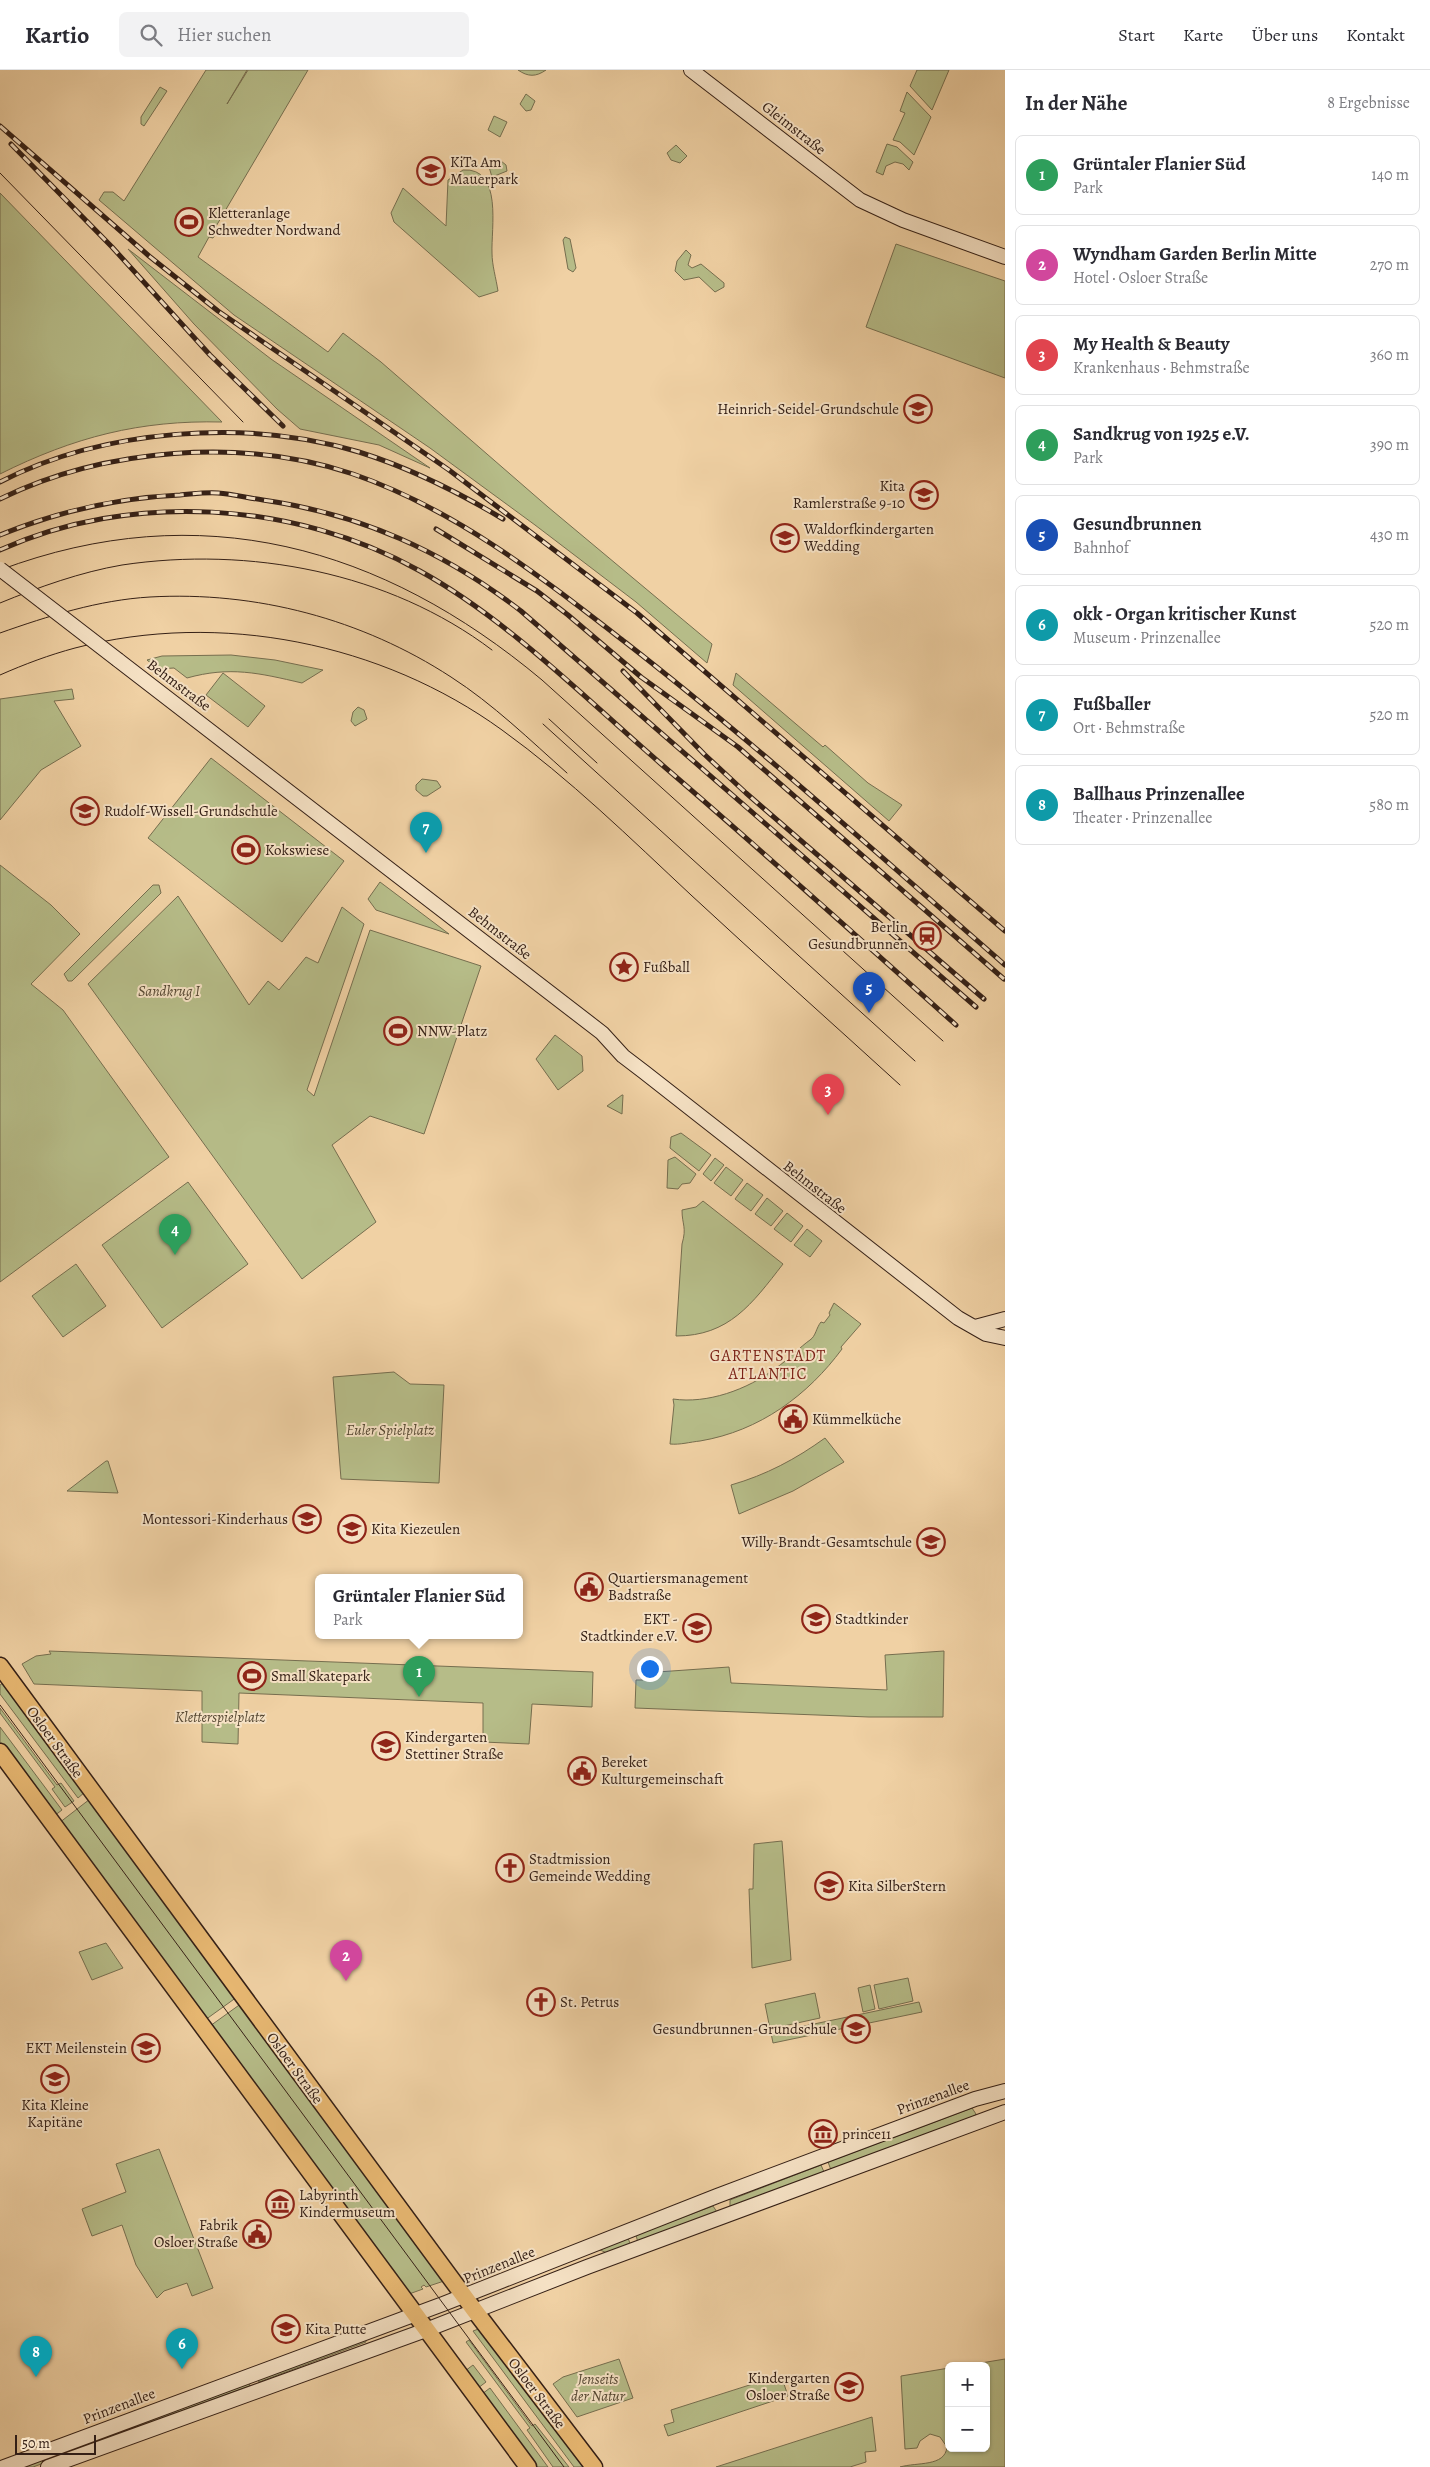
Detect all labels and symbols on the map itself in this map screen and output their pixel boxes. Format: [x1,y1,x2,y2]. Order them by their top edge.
street label: Gleimstraße [758,97,830,159]
place label: KiTa Am Mauerpark [450,152,519,189]
school or university icon: KiTa Am Mauerpark [416,156,446,186]
place label: Kletteranlage Schwedter Nordwand [208,203,341,240]
sports icon: Kletteranlage Schwedter Nordwand [174,207,204,237]
school or university icon: Heinrich-Seidel-Grundschule [903,394,933,424]
place label: Heinrich-Seidel-Grundschule [717,399,899,419]
place label: Kita Ramlerstraße 9-10 [793,476,905,513]
school or university icon: Kita Ramlerstraße 9-10 [909,480,939,510]
place label: Waldorfkindergarten Wedding [803,519,934,556]
school or university icon: Waldorfkindergarten Wedding [770,523,800,553]
street label: Behmstraße [143,654,215,716]
school or university icon: Rudolf-Wissell-Grundschule [70,796,100,826]
place label: Rudolf-Wissell-Grundschule [104,801,278,821]
pin: 7 [410,812,442,853]
sports icon: Kokswiese [231,835,261,865]
place label: Kokswiese [265,840,329,860]
street label: Behmstraße [464,902,536,964]
place label: Berlin Gesundbrunnen [808,917,908,954]
station icon: Berlin Gesundbrunnen [912,921,942,951]
place icon: Fußball [609,952,639,982]
place label: Fußball [643,957,690,977]
pin: 5 [853,972,885,1013]
park label: Sandkrug I [138,981,201,1001]
sports icon: NNW-Platz [383,1016,413,1046]
place label: NNW-Platz [417,1021,487,1041]
pin: 3 [812,1074,844,1115]
street label: Behmstraße [779,1156,851,1218]
pin: 4 [159,1214,191,1255]
district label: GARTENSTADT ATLANTIC [710,1345,826,1385]
public building icon: Kümmelküche [778,1404,808,1434]
place label: Kümmelküche [812,1409,902,1429]
park label: Euler Spielplatz [346,1420,434,1440]
school or university icon: Montessori-Kinderhaus [292,1504,322,1534]
place label: Montessori-Kinderhaus [142,1509,288,1529]
school or university icon: Kita Kiezeulen [337,1514,367,1544]
place label: Kita Kiezeulen [371,1519,460,1539]
school or university icon: Willy-Brandt-Gesamtschule [916,1527,946,1557]
place label: Willy-Brandt-Gesamtschule [740,1532,912,1552]
place label: Quartiersmanagement Badstraße [608,1568,748,1605]
public building icon: Quartiersmanagement Badstraße [574,1572,604,1602]
school or university icon: Stadtkinder [801,1604,831,1634]
place label: EKT - Stadtkinder e.V. [580,1609,678,1646]
place label: Stadtkinder [835,1609,909,1629]
school or university icon: EKT - Stadtkinder e.V. [682,1613,712,1643]
pin: 1 [403,1656,435,1697]
your location [637,1656,663,1682]
sports icon: Small Skatepark [237,1661,267,1691]
place label: Small Skatepark [271,1666,371,1686]
street label: Osloer Straße [22,1702,88,1782]
park label: Kletterspielplatz [175,1707,265,1727]
place label: Kindergarten Stettiner Straße [405,1727,504,1764]
school or university icon: Kindergarten Stettiner Straße [371,1731,401,1761]
place label: Bereket Kulturgemeinschaft [601,1752,724,1789]
public building icon: Bereket Kulturgemeinschaft [567,1756,597,1786]
place label: Stadtmission Gemeinde Wedding [529,1849,651,1886]
church icon: Stadtmission Gemeinde Wedding [495,1853,525,1883]
school or university icon: Kita SilberStern [814,1871,844,1901]
place label: Kita SilberStern [848,1876,946,1896]
pin: 2 [330,1940,362,1981]
church icon: St. Petrus [526,1987,556,2017]
place label: St. Petrus [560,1992,619,2012]
school or university icon: Gesundbrunnen-Grundschule [841,2014,871,2044]
place label: Gesundbrunnen-Grundschule [653,2019,837,2039]
street label: Osloer Straße [262,2028,328,2108]
school or university icon: EKT Meilenstein [131,2033,161,2063]
place label: EKT Meilenstein [25,2038,127,2058]
school or university icon: Kita Kleine Kapitäne [40,2064,70,2094]
street label: Prinzenallee [894,2075,972,2119]
place label: Kita Kleine Kapitäne [21,2095,89,2132]
museum icon: prince11 [808,2119,838,2149]
place label: prince11 [842,2124,891,2144]
place label: Labyrinth Kindermuseum [299,2185,396,2222]
museum icon: Labyrinth Kindermuseum [265,2189,295,2219]
place label: Fabrik Osloer Straße [154,2215,239,2252]
public building icon: Fabrik Osloer Straße [242,2219,272,2249]
street label: Prinzenallee [460,2241,538,2288]
school or university icon: Kita Putte [271,2314,301,2344]
place label: Kita Putte [305,2319,367,2339]
pin: 6 [166,2328,198,2369]
pin: 8 [20,2336,52,2377]
street label: Osloer Straße [504,2353,570,2433]
place label: Kindergarten Osloer Straße [746,2368,830,2405]
park label: Jenseits der Natur [571,2369,626,2406]
school or university icon: Kindergarten Osloer Straße [834,2372,864,2402]
street label: Prinzenallee [80,2383,158,2429]
scale bar [15,2432,96,2455]

